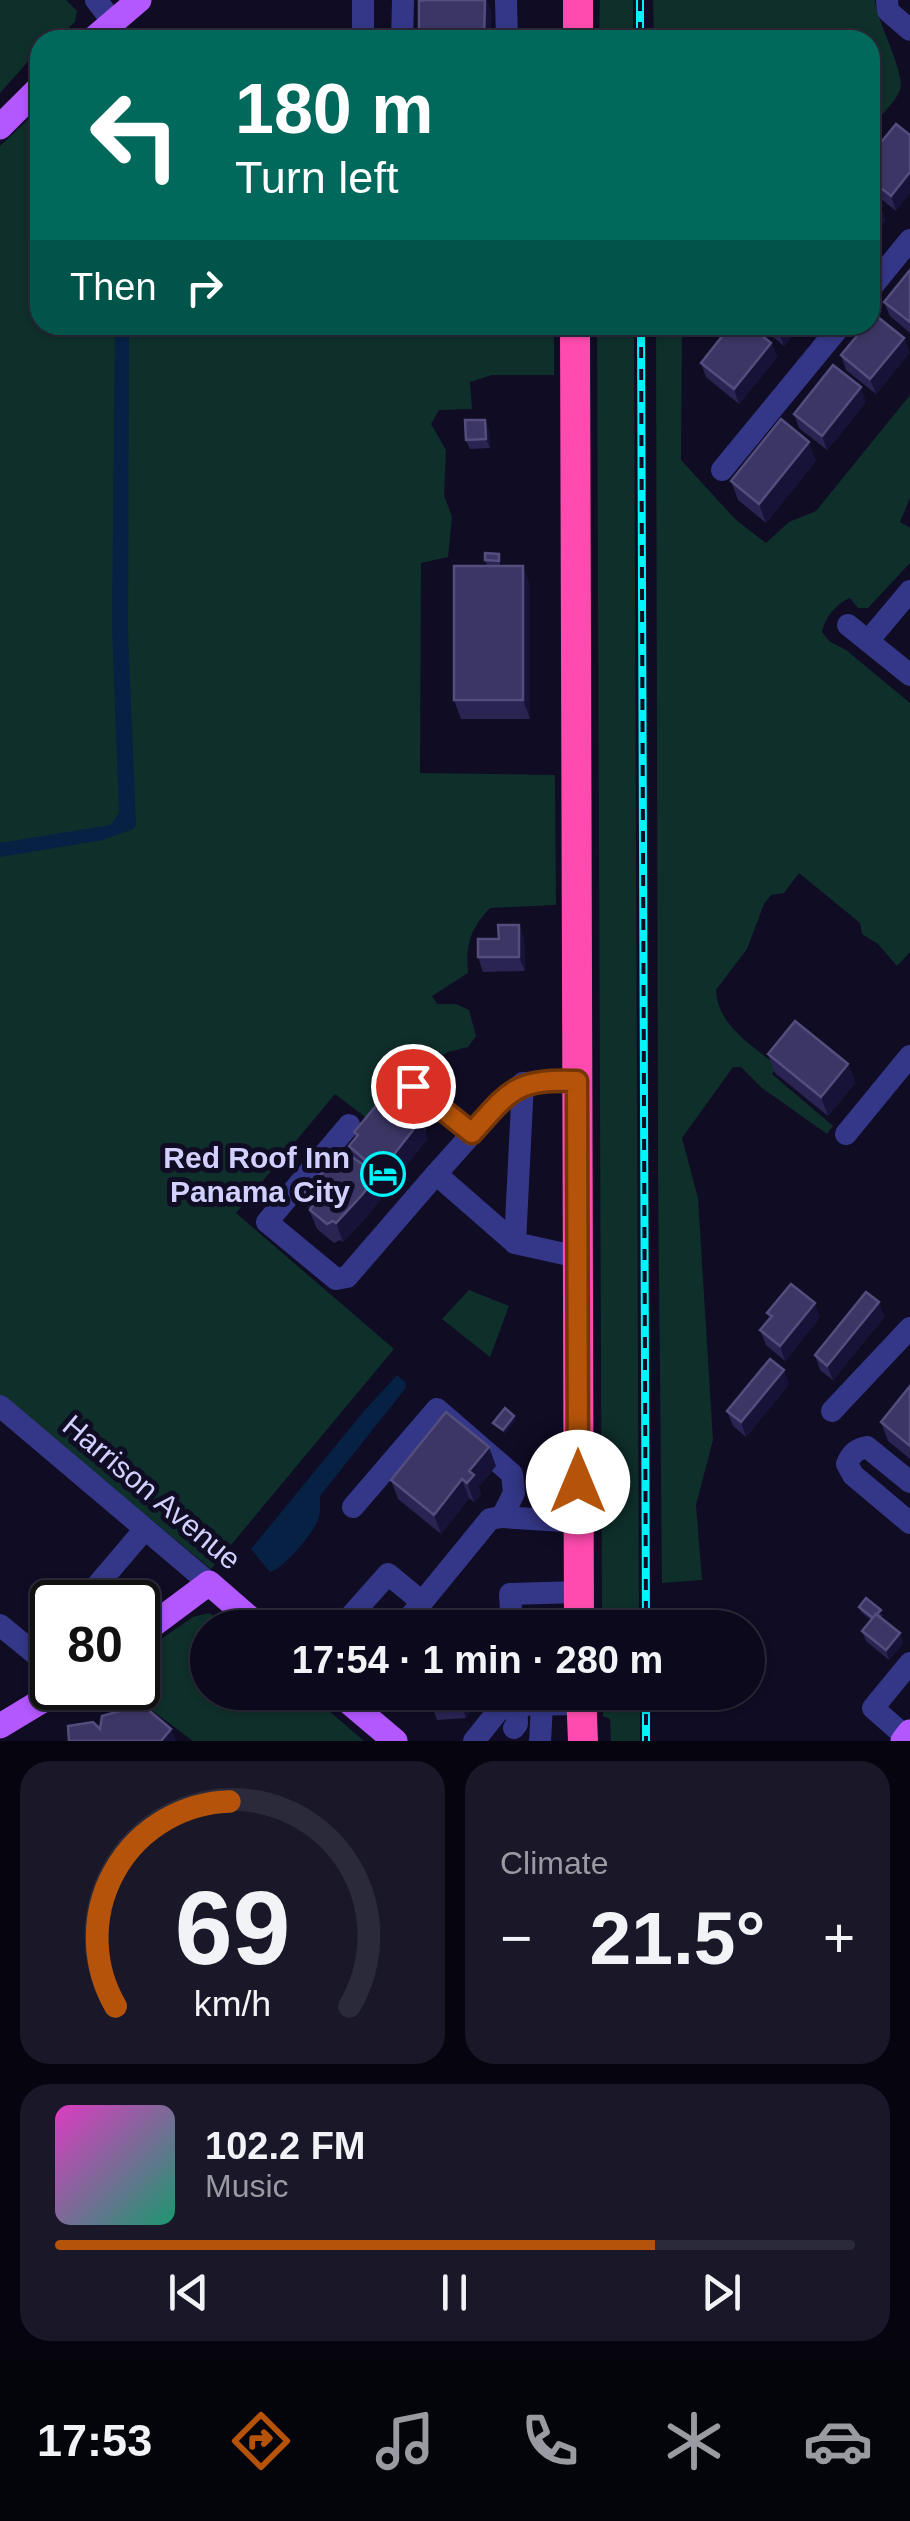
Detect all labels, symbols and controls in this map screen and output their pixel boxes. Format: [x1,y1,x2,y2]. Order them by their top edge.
icon: left [70,70,200,200]
text: 180 m [235,70,433,148]
text: Turn left [235,152,398,203]
icon: right [177,260,232,315]
text: Then [70,266,157,308]
pin [371,1044,456,1129]
icon: arrive [386,1059,441,1114]
place label: Red Roof Inn Panama City [163,1141,350,1208]
hotel icon: Red Roof Inn Panama City [360,1151,406,1197]
street label: Harrison Avenue [57,1408,247,1576]
position arrow [526,1430,630,1534]
speed limit sign: 80 [30,1580,160,1710]
text: 17:54 · 1 min · 280 m [292,1639,663,1681]
text: Climate [500,1845,608,1881]
text: 69 [175,1870,290,1986]
text: 21.5° [590,1896,765,1980]
text: − [500,1907,532,1969]
text: + [823,1907,855,1969]
text: km/h [194,1984,271,2024]
text: 102.2 FM [205,2125,366,2167]
text: Music [205,2168,289,2204]
icon: previous [161,2265,216,2320]
icon: pause [427,2265,482,2320]
icon: next [694,2265,749,2320]
icon: directions [226,2406,296,2476]
icon: music [370,2406,440,2476]
icon: phone [515,2406,585,2476]
icon: climate [659,2406,729,2476]
icon: car [803,2406,873,2476]
text: 17:53 [37,2415,152,2466]

